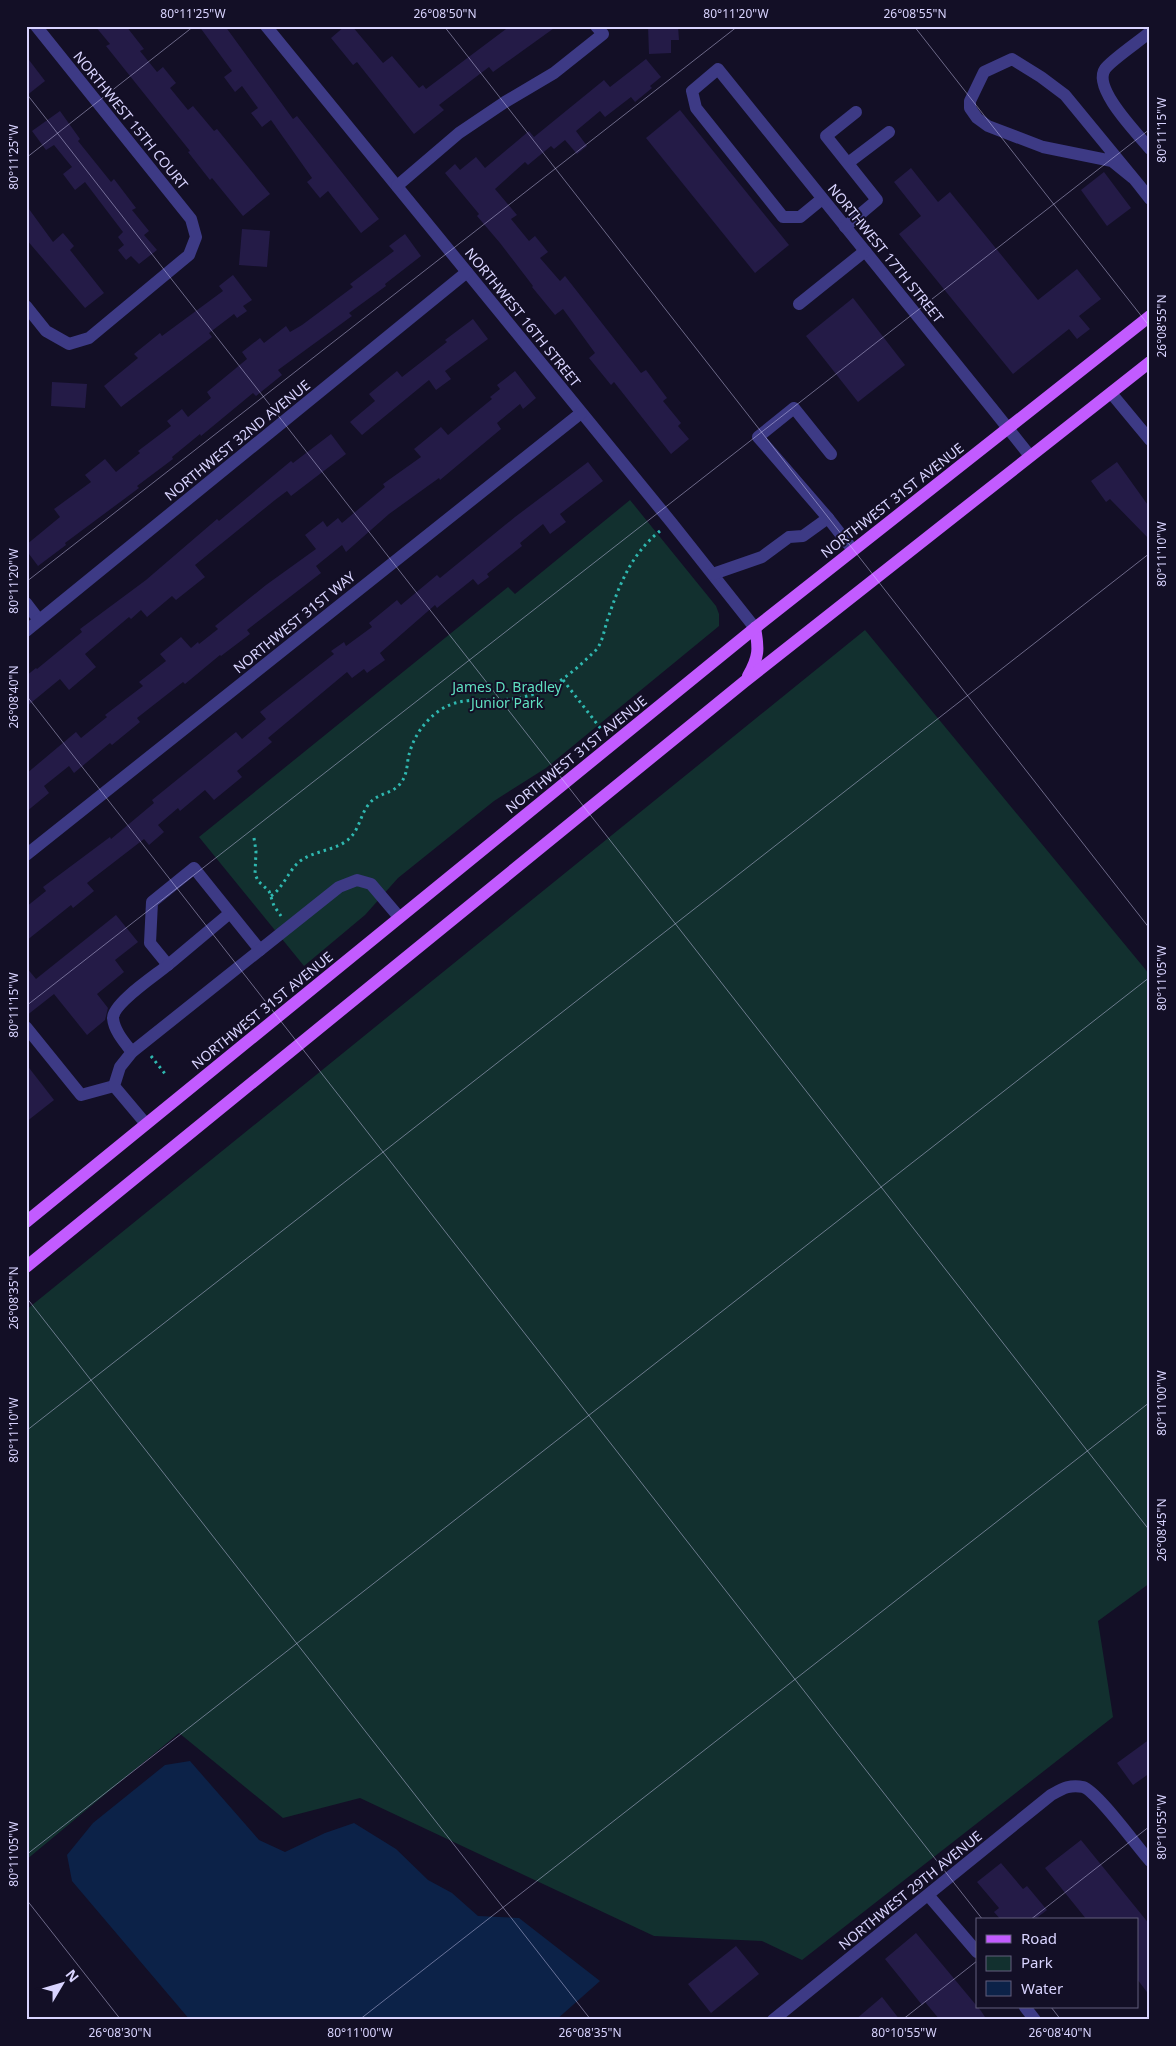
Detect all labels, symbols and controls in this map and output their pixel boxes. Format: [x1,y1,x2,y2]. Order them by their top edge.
text: 80°11'25"W [160,5,226,22]
text: 26°08'50"N [413,5,477,22]
text: 80°11'20"W [703,5,769,22]
text: 26°08'55"N [883,5,947,22]
street label: NORTHWEST 15TH COURT [69,47,193,193]
text: 80°11'15"W [1153,97,1170,163]
text: 80°11'25"W [5,124,22,190]
street label: NORTHWEST 17TH STREET [824,180,948,327]
street label: NORTHWEST 16TH STREET [461,244,585,391]
text: 26°08'55"N [1153,294,1170,358]
street label: NORTHWEST 32ND AVENUE [160,375,314,505]
street label: NORTHWEST 31ST AVENUE [817,438,967,562]
text: 80°11'10"W [1153,521,1170,587]
text: 80°11'20"W [5,548,22,614]
street label: NORTHWEST 31ST WAY [229,567,359,677]
text: 26°08'40"N [5,665,22,729]
park label: James D. Bradley Junior Park [450,677,563,712]
street label: NORTHWEST 31ST AVENUE [501,691,651,817]
text: 80°11'05"W [1153,945,1170,1011]
street label: NORTHWEST 31ST AVENUE [187,947,337,1073]
text: 80°11'15"W [5,972,22,1038]
text: 26°08'35"N [5,1266,22,1330]
text: 80°11'00"W [1153,1370,1170,1436]
text: 80°11'10"W [5,1397,22,1463]
text: 26°08'45"N [1153,1498,1170,1562]
text: 80°10'55"W [1153,1794,1170,1860]
text: 80°11'05"W [5,1821,22,1887]
street label: NORTHWEST 29TH AVENUE [834,1826,986,1954]
legend [976,1918,1138,2008]
text: Road [1021,1928,1057,1948]
text: Park [1021,1952,1053,1972]
north arrow [38,1958,88,2008]
text: N [62,1965,84,1986]
text: Water [1021,1978,1063,1998]
text: 26°08'30"N [88,2024,152,2041]
text: 80°11'00"W [327,2024,393,2041]
text: 26°08'35"N [558,2024,622,2041]
text: 80°10'55"W [871,2024,937,2041]
text: 26°08'40"N [1028,2024,1092,2041]

